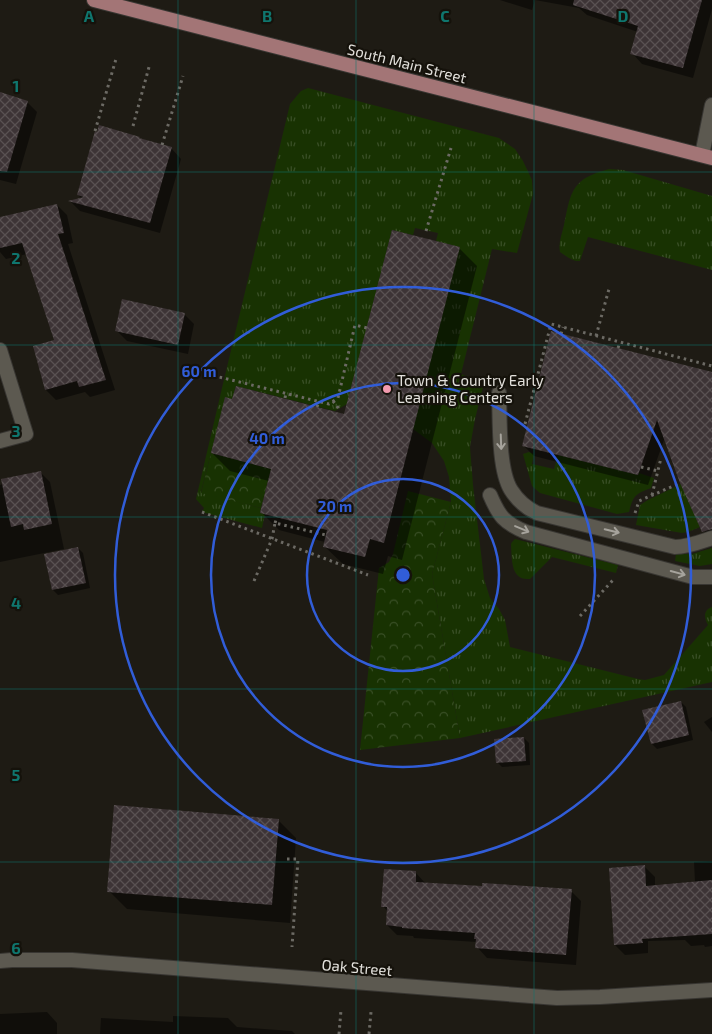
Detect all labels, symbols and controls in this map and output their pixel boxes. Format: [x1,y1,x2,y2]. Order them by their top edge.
text: A [84,6,95,25]
text: B [262,6,272,25]
text: C [440,6,450,25]
text: D [618,6,629,25]
street label: South Main Street [346,39,469,87]
text: 1 [13,76,19,95]
text: 2 [11,248,21,267]
text: 60 m [182,362,216,380]
place label: Town & Country Early Learning Centers [397,371,544,406]
marker: Town & Country Early Learning Centers [381,383,393,395]
text: 3 [11,421,21,440]
text: 40 m [249,429,285,447]
one-way arrow [496,433,506,449]
text: 20 m [318,497,352,515]
one-way arrow [514,525,529,535]
one-way arrow [604,527,620,536]
centre of rings [394,566,412,584]
one-way arrow [670,569,686,578]
text: 4 [11,593,21,612]
text: 5 [12,765,21,784]
text: 6 [11,938,21,957]
street label: Oak Street [321,955,393,979]

